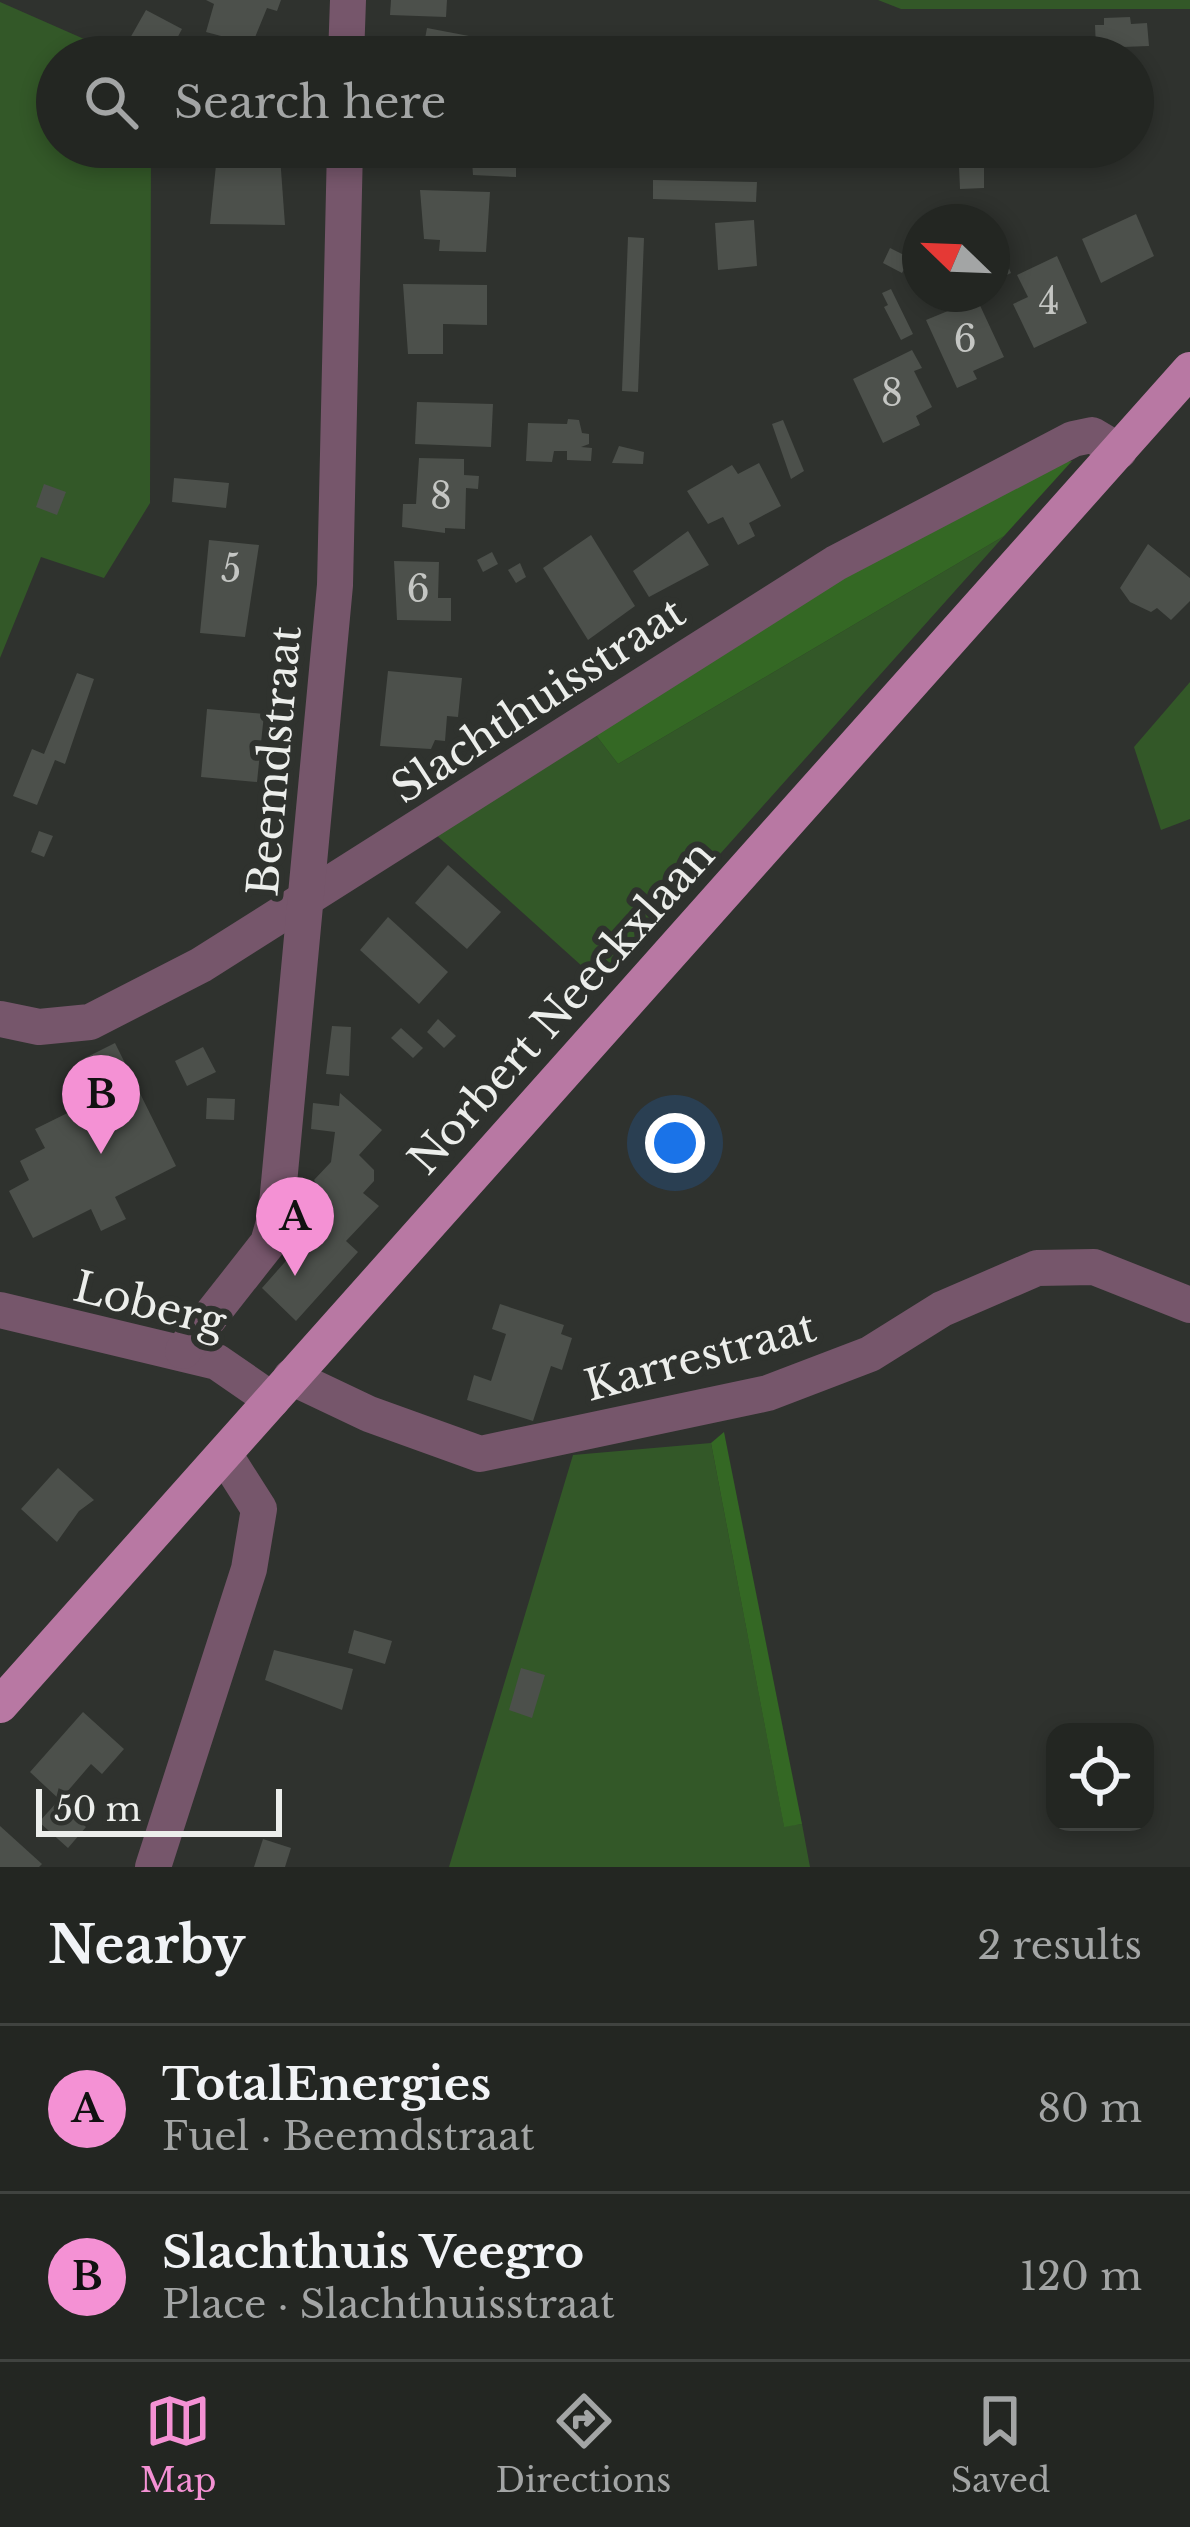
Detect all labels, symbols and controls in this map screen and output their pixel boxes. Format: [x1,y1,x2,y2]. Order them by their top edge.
search box [36,36,1154,168]
icon: search [78,69,144,135]
text: Search here [174,74,446,130]
north arrow [902,204,1010,312]
house number: 4 [1038,279,1060,324]
house number: 6 [953,317,977,362]
house number: 8 [881,371,903,416]
house number: 8 [430,474,452,519]
house number: 5 [221,547,241,592]
house number: 6 [406,567,430,612]
street label: Slachthuisstraat [382,586,694,814]
street label: Beemdstraat [236,624,312,898]
street label: Norbert Neeckxlaan [397,829,725,1185]
pin: B [62,1055,140,1154]
your location [645,1113,705,1173]
pin: A [256,1177,334,1276]
street label: Loberg [69,1260,232,1348]
street label: Karrestraat [579,1300,821,1412]
map controls [1046,1723,1154,1831]
button: locate [1046,1723,1154,1831]
scale bar [36,1783,282,1836]
text: 50 m [54,1789,141,1830]
text: Nearby [48,1914,245,1977]
text: 2 results [977,1921,1142,1970]
text: TotalEnergies [162,2056,491,2112]
text: A [71,2084,103,2133]
text: 80 m [1037,2084,1142,2133]
text: Fuel · Beemdstraat [162,2112,535,2161]
text: Slachthuis Veegro [162,2224,584,2280]
text: B [71,2252,103,2301]
text: 120 m [1020,2252,1142,2301]
text: Place · Slachthuisstraat [162,2280,615,2329]
tab: Map [140,2388,216,2501]
tab: Directions [496,2388,671,2501]
tab: Saved [951,2388,1050,2501]

